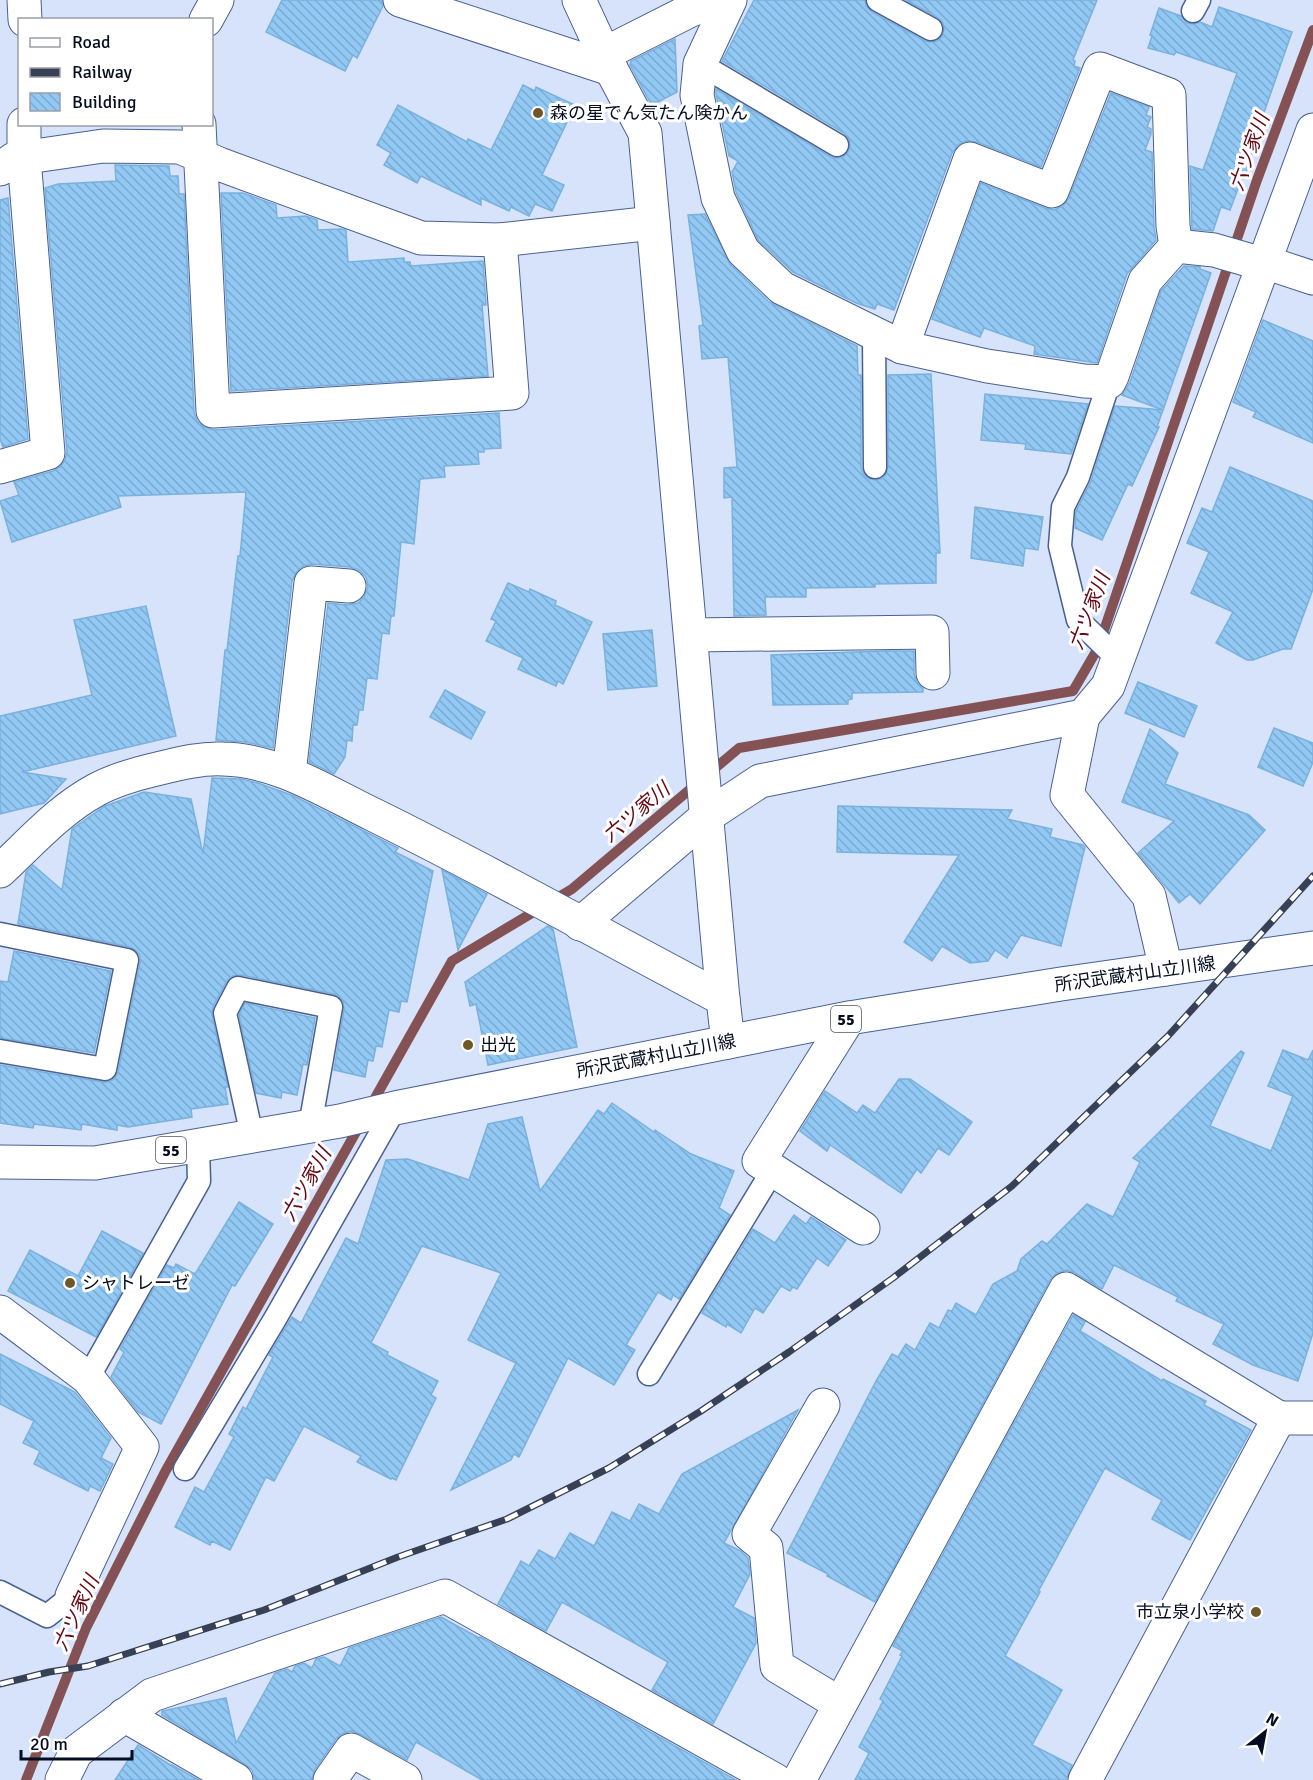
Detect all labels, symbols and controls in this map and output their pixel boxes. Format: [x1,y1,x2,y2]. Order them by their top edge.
legend [18,18,213,126]
text: Road [72,31,111,53]
text: Railway [72,61,133,83]
text: Building [72,91,136,113]
place label: 森の星でん気たん険かん [550,102,748,124]
marker: 森の星でん気たん険かん [531,106,545,120]
water label: 六ツ家川 [1224,108,1276,194]
water label: 六ツ家川 [1063,567,1116,653]
water label: 六ツ家川 [598,776,677,848]
street label: 所沢武蔵村山立川線 [1053,952,1217,996]
road number: 55 [831,1006,861,1032]
street label: 所沢武蔵村山立川線 [574,1030,738,1082]
place label: 出光 [480,1034,516,1056]
marker: 出光 [461,1038,475,1052]
road number: 55 [156,1137,186,1163]
water label: 六ツ家川 [276,1141,338,1225]
place label: シャトレーゼ [82,1272,190,1294]
marker: シャトレーゼ [63,1276,77,1290]
water label: 六ツ家川 [48,1570,106,1655]
place label: 市立泉小学校 [1136,1601,1244,1623]
marker: 市立泉小学校 [1249,1605,1263,1619]
north arrow [1235,1702,1295,1762]
text: N [1262,1709,1282,1731]
scale bar [21,1723,132,1761]
text: 20 m [30,1733,68,1755]

